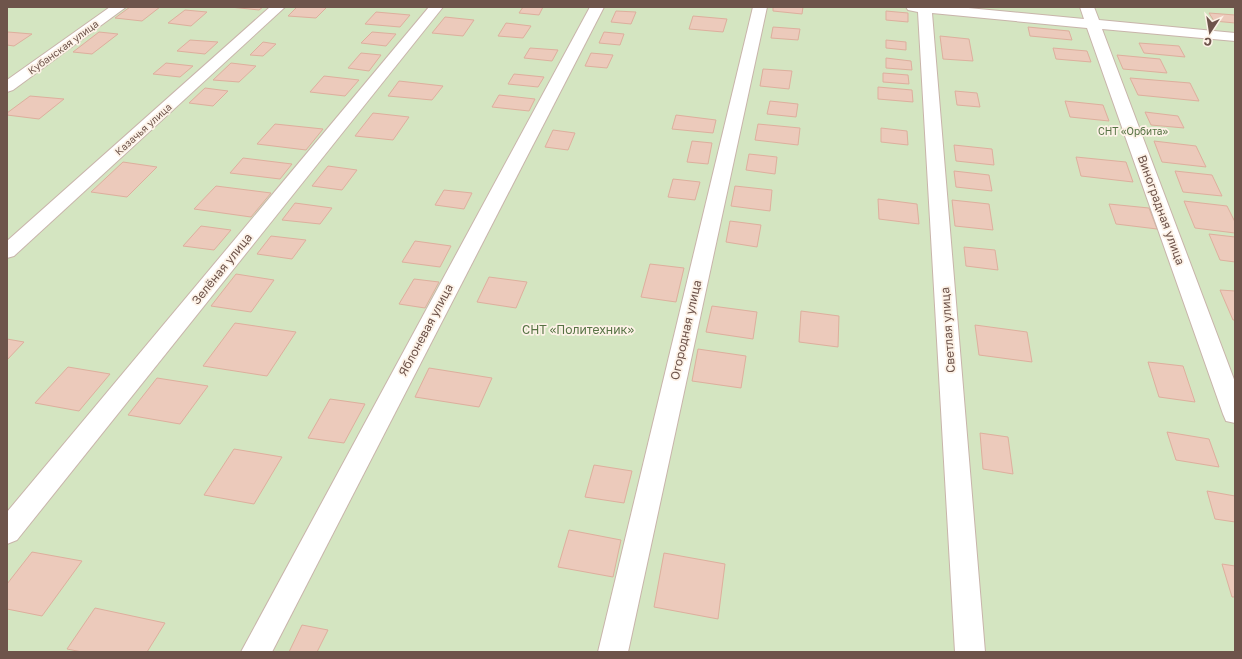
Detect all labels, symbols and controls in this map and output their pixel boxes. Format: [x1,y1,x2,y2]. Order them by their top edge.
north arrow [1190,12,1230,52]
street label: Кубанская улица [25,17,101,77]
text: С [1202,35,1213,49]
street label: Казачья улица [112,101,174,157]
park label: СНТ «Орбита» [1098,125,1169,137]
street label: Виноградная улица [1135,153,1188,267]
street label: Зелёная улица [188,230,255,307]
street label: Огородная улица [667,278,704,381]
street label: Яблоневая улица [395,281,456,378]
street label: Светлая улица [937,287,958,373]
park label: СНТ «Политехник» [522,322,634,337]

